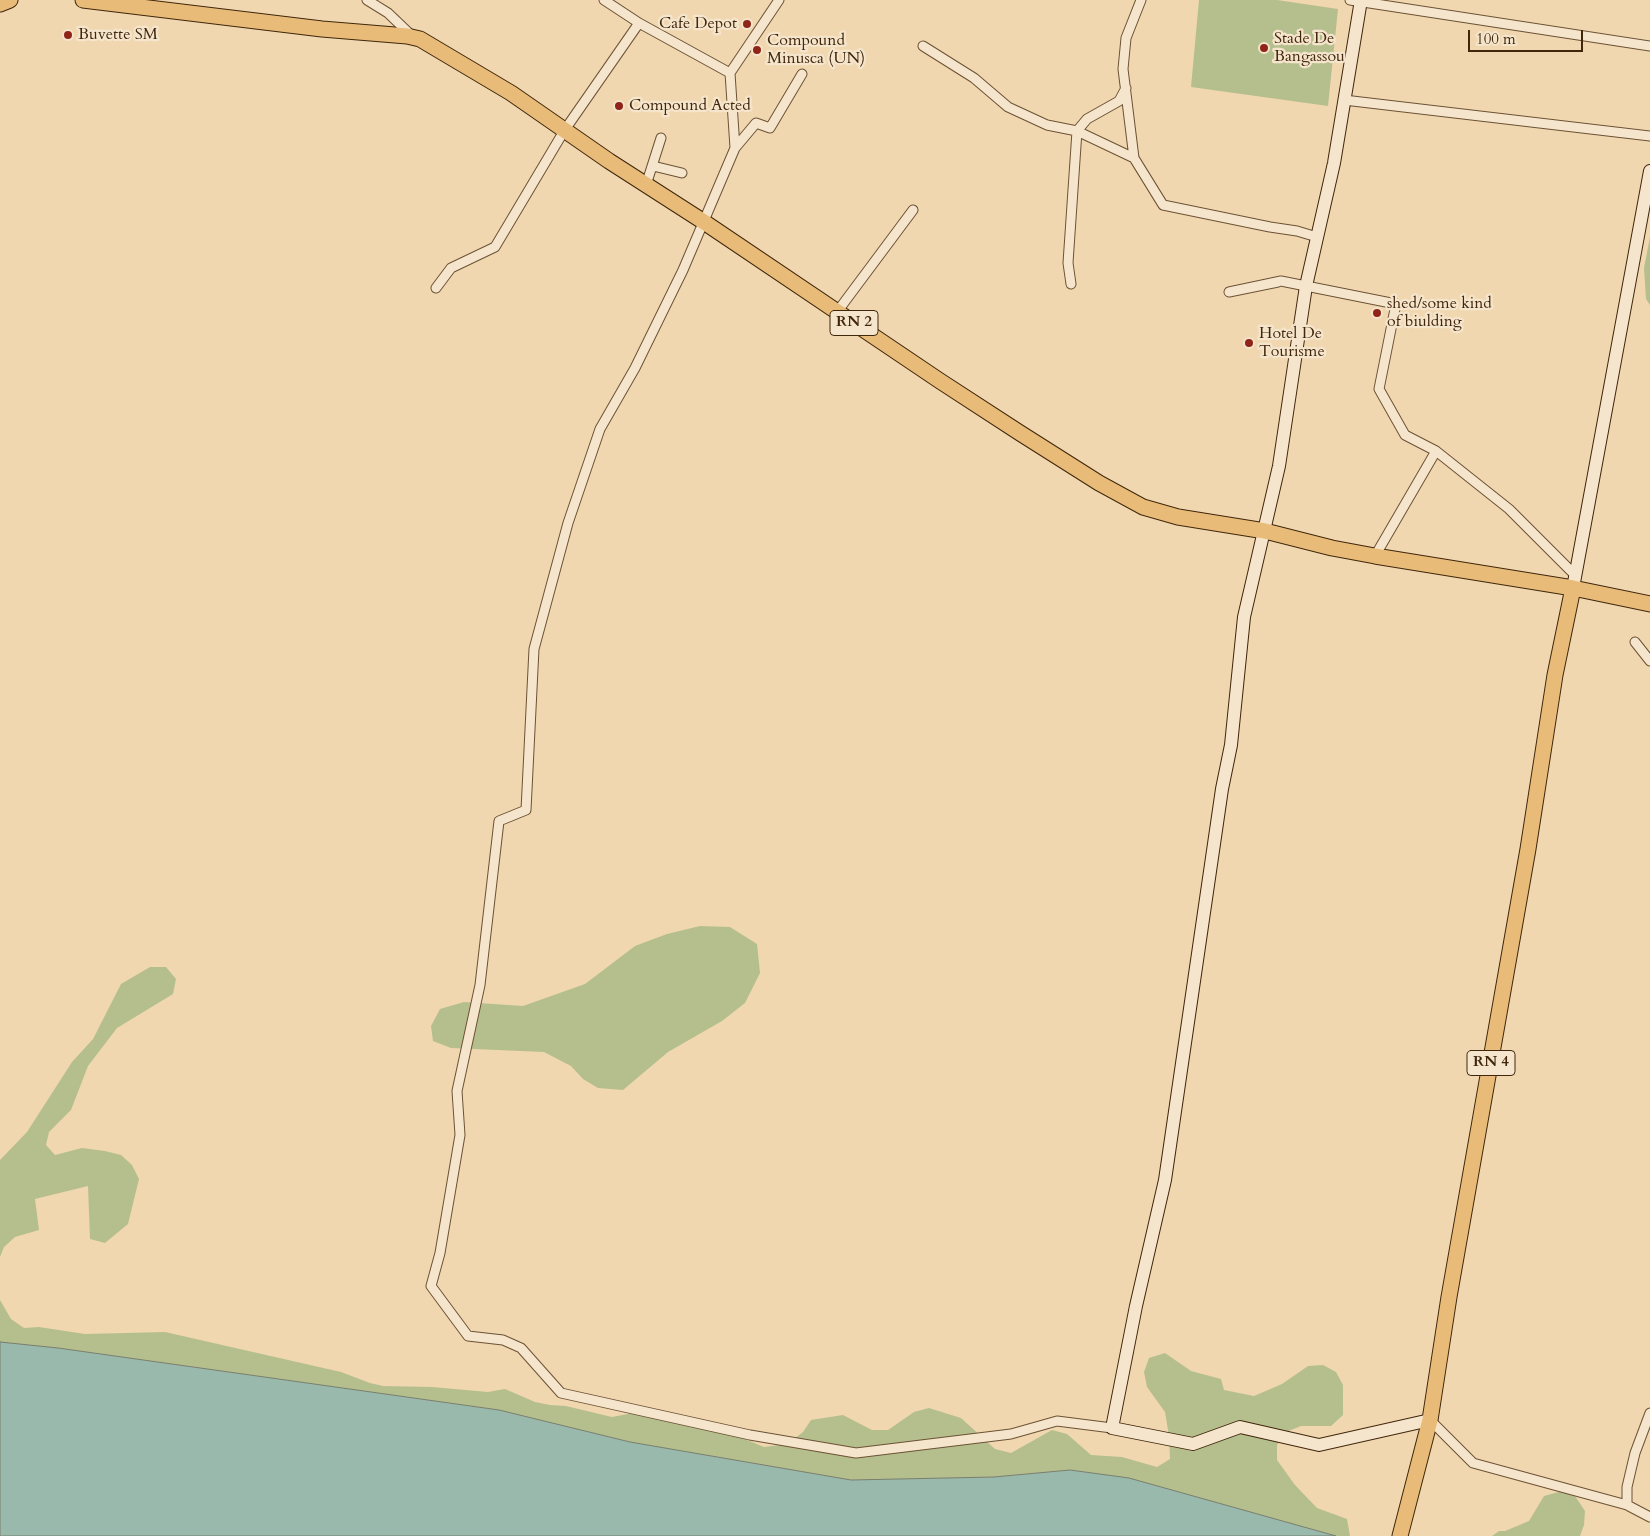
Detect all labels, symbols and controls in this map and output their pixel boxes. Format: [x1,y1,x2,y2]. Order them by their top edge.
place label: Cafe Depot [659,14,737,34]
marker: Cafe Depot [741,18,753,30]
scale bar [1470,20,1585,52]
place label: Buvette SM [78,25,158,45]
marker: Buvette SM [62,29,74,41]
place label: Stade De Bangassou [1274,29,1345,67]
text: 100 m [1476,29,1516,49]
place label: Compound Minusca (UN) [767,31,865,69]
marker: Stade De Bangassou [1258,42,1270,54]
marker: Compound Minusca (UN) [751,44,763,56]
place label: Compound Acted [629,96,751,116]
marker: Compound Acted [613,100,625,112]
place label: shed/some kind of biulding [1387,294,1492,332]
marker: shed/some kind of biulding [1371,307,1383,319]
road number: RN 2 [830,310,878,336]
place label: Hotel De Tourisme [1259,324,1325,362]
marker: Hotel De Tourisme [1243,337,1255,349]
road number: RN 4 [1467,1050,1515,1076]

